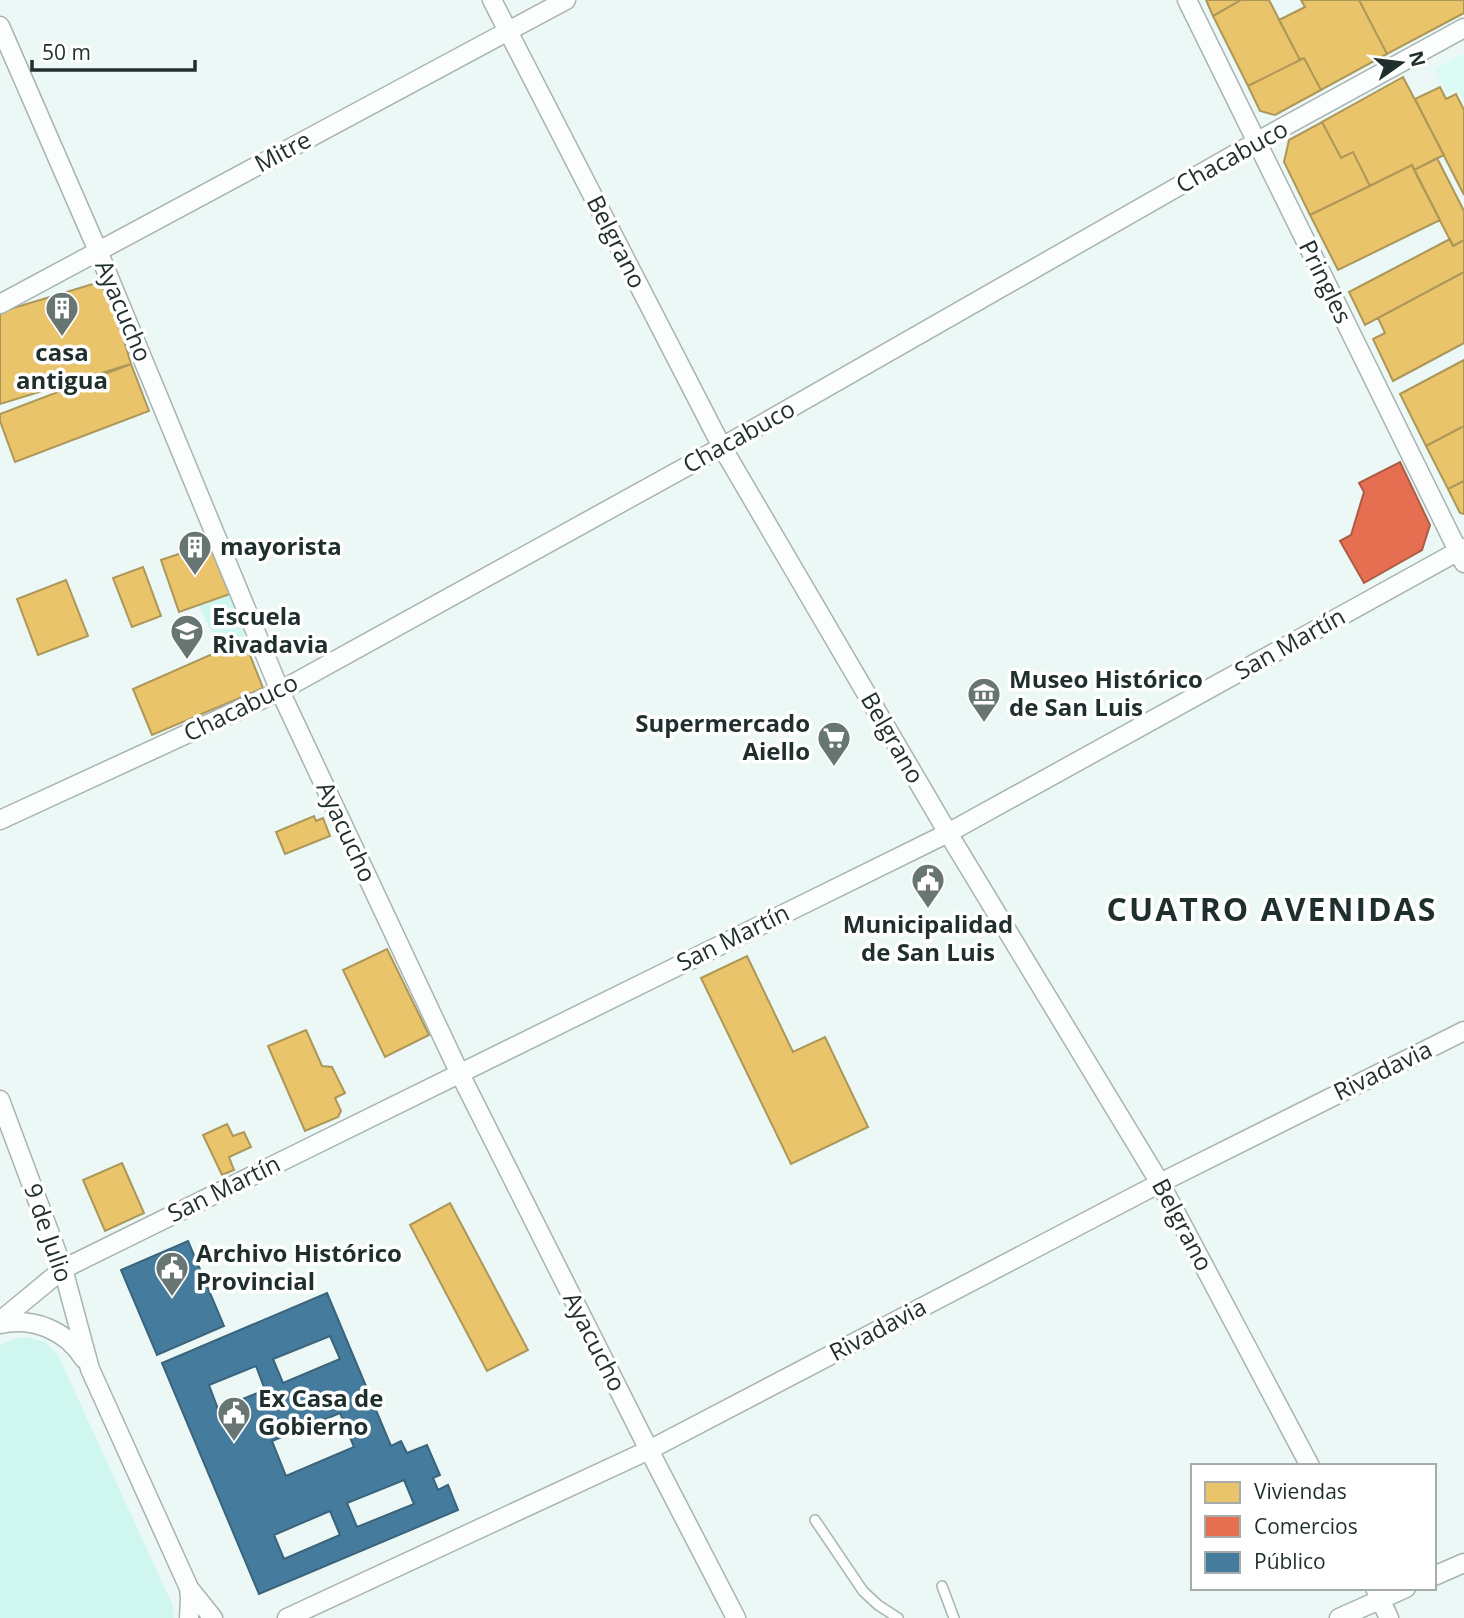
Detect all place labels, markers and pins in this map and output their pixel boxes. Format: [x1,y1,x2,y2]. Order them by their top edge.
building icon: casa antigua [43,289,81,338]
place label: casa antigua [16,335,108,396]
building icon: mayorista [176,528,214,577]
place label: mayorista [220,529,342,562]
place label: Escuela Rivadavia [212,599,328,660]
school or university icon: Escuela Rivadavia [168,612,206,661]
place label: Museo Histórico de San Luis [1009,662,1203,723]
museum icon: Museo Histórico de San Luis [965,675,1003,724]
place label: Supermercado Aiello [635,706,810,767]
supermarket icon: Supermercado Aiello [815,719,853,768]
public building icon: Municipalidad de San Luis [909,861,947,910]
place label: Municipalidad de San Luis [843,907,1013,968]
place label: Archivo Histórico Provincial [196,1236,402,1297]
public building icon: Archivo Histórico Provincial [153,1249,191,1298]
place label: Ex Casa de Gobierno [258,1381,383,1442]
public building icon: Ex Casa de Gobierno [215,1394,253,1443]

